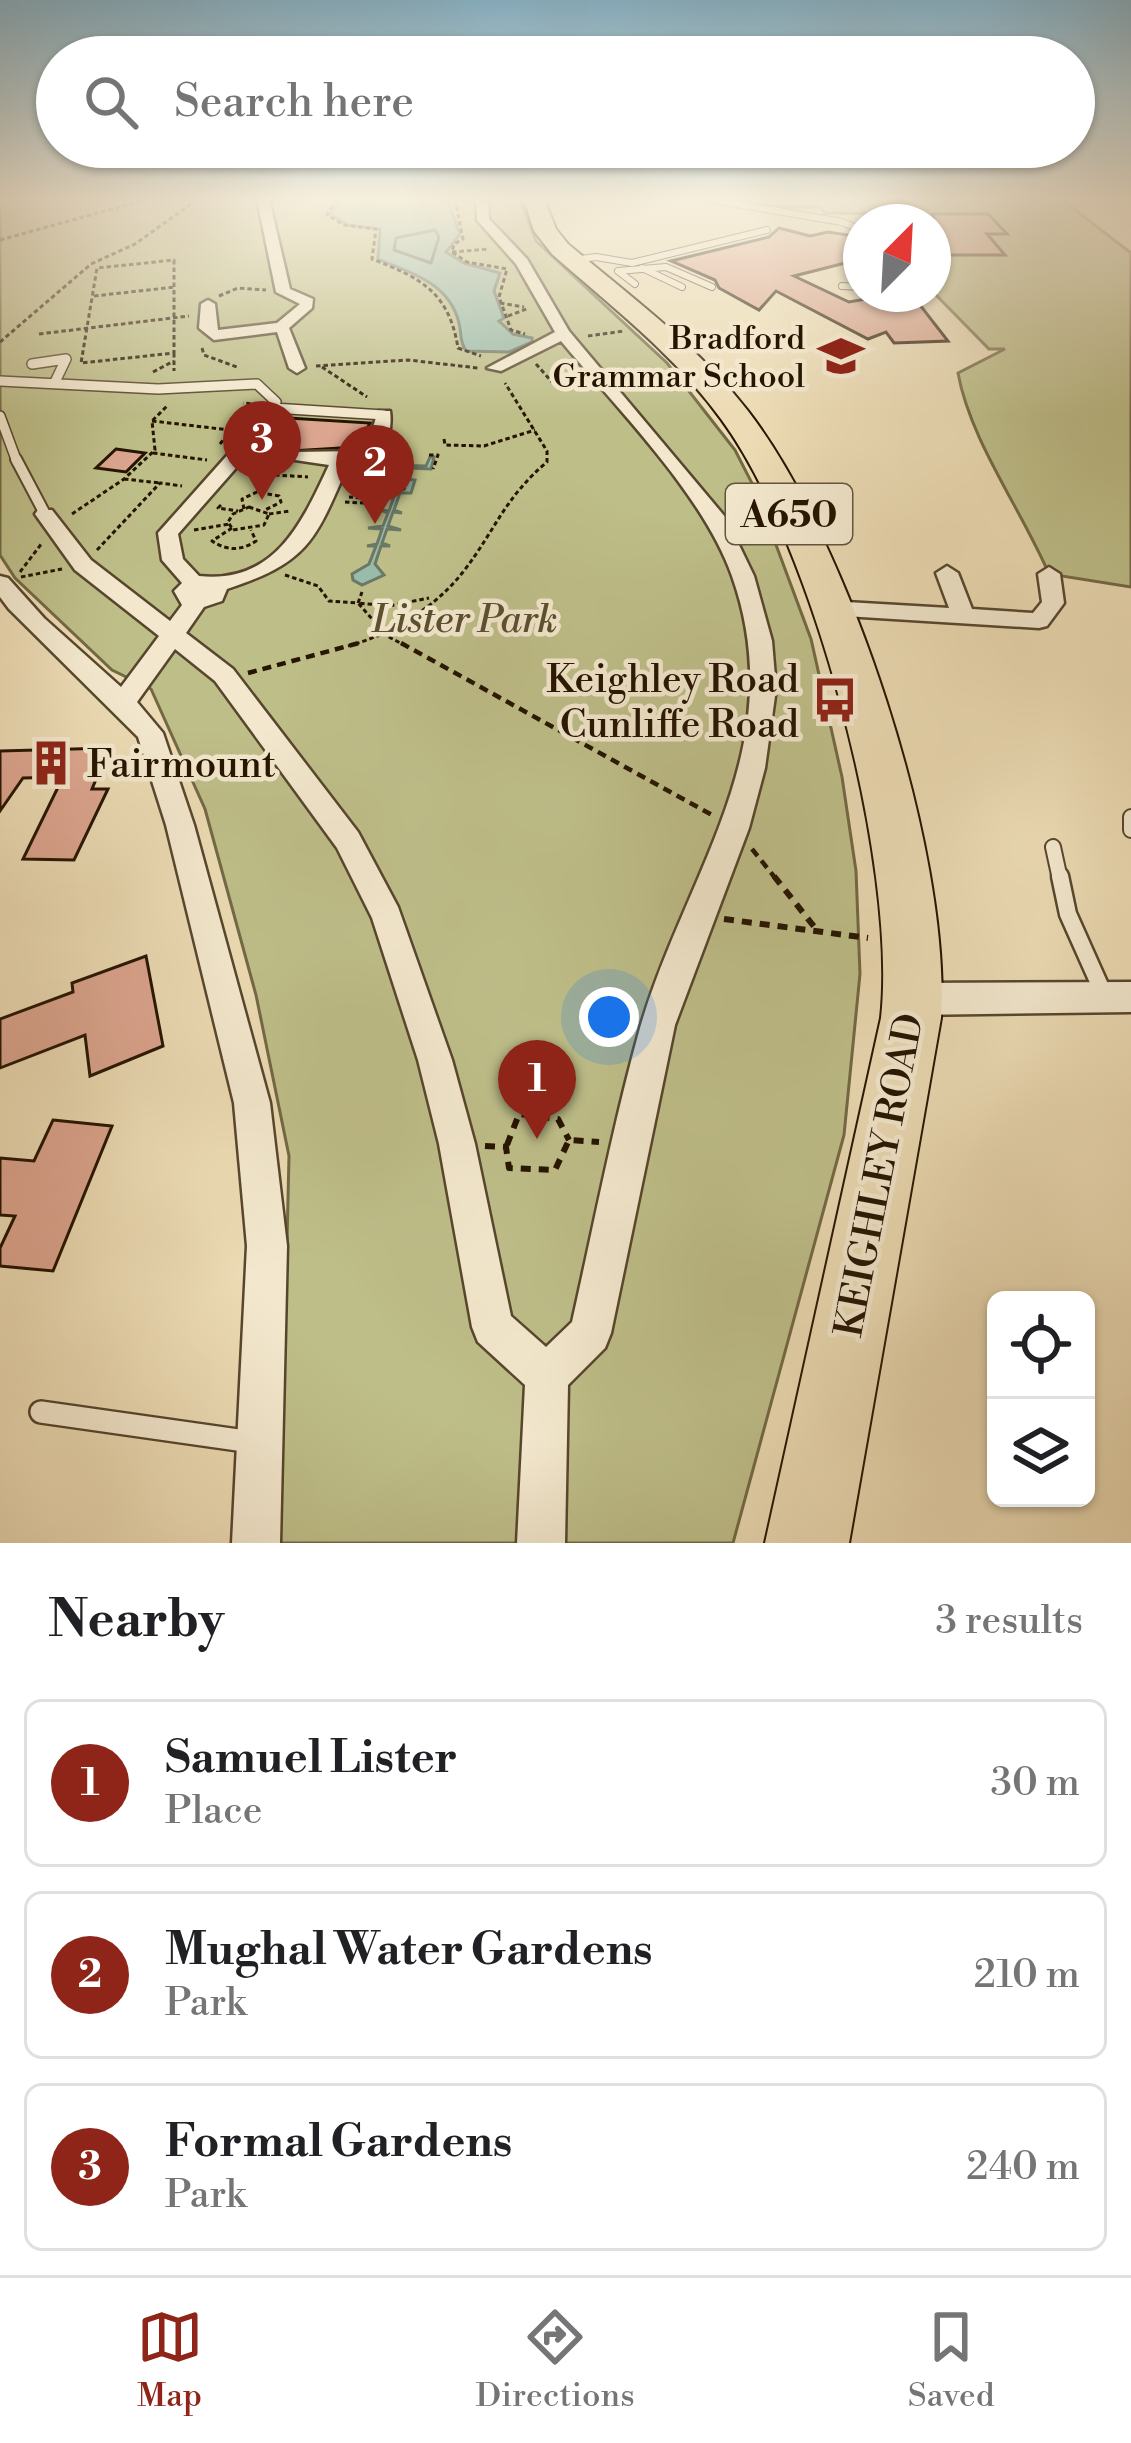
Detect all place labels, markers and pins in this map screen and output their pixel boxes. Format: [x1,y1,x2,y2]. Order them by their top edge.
place label: Bradford Grammar School [552,319,805,398]
school or university icon: Bradford Grammar School [816,331,866,381]
pin: 3 [223,401,301,500]
pin: 2 [336,425,414,524]
place label: Keighley Road Cunliffe Road [546,656,799,750]
bus stop icon: Keighley Road Cunliffe Road [810,675,860,725]
building icon: Fairmount [26,738,76,788]
place label: Fairmount [87,741,276,790]
pin: 1 [498,1040,576,1139]

